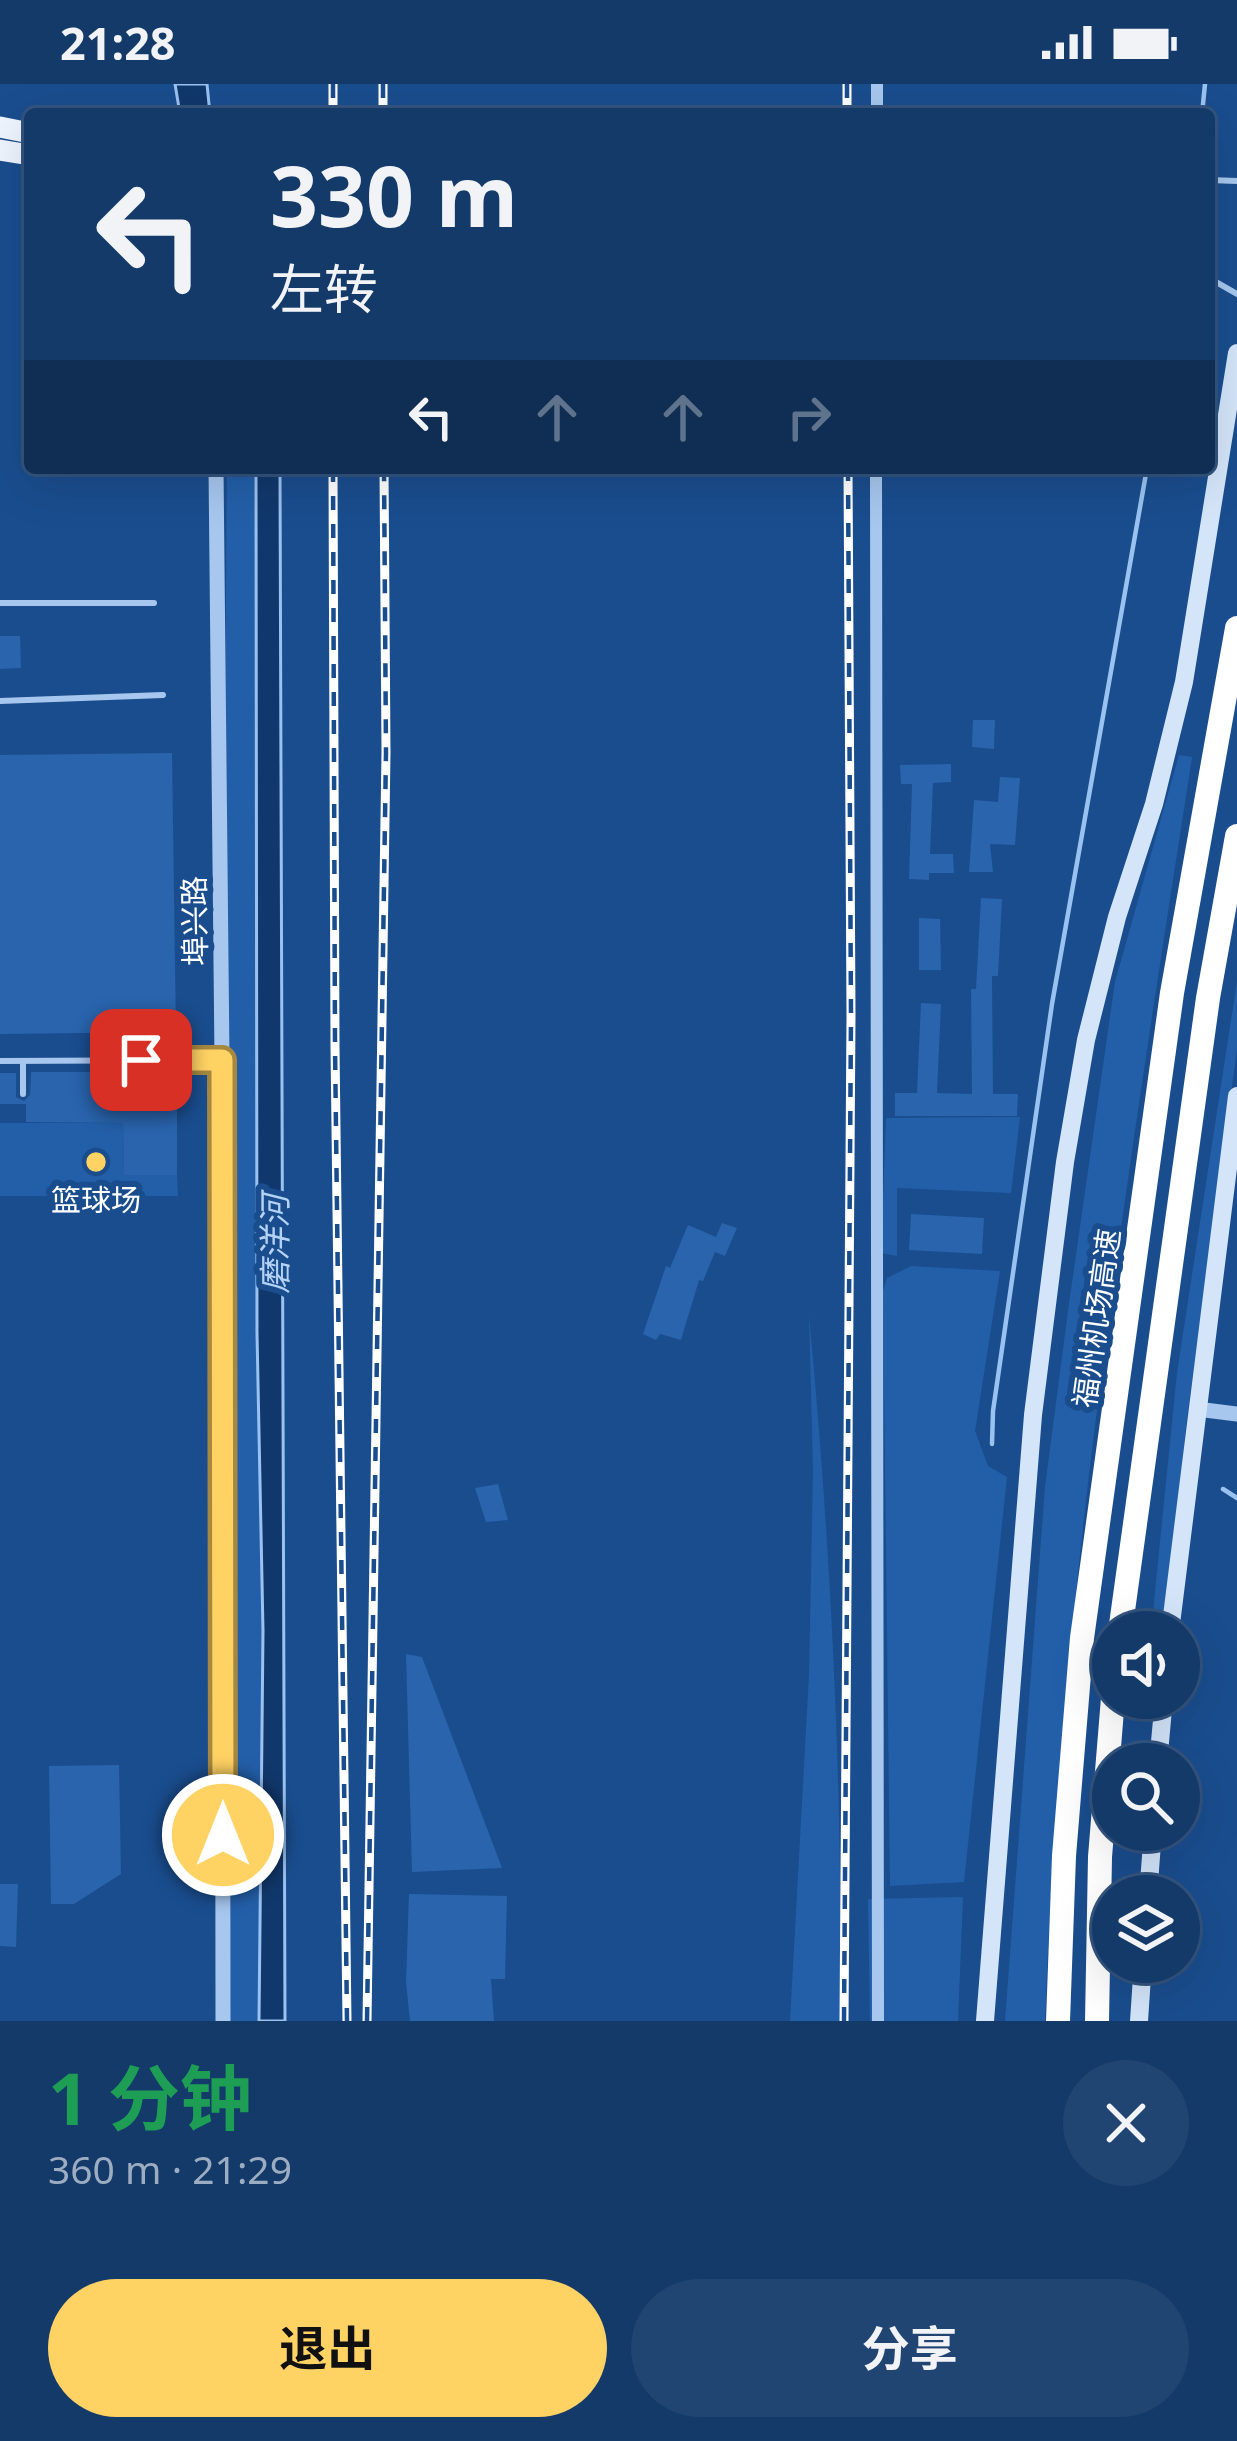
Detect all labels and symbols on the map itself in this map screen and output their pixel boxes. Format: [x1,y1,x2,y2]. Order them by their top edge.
street label: 埠兴路 [173,876,215,966]
pin [90,1009,192,1111]
marker: 篮球场 [83,1149,109,1175]
place label: 篮球场 [51,1179,141,1220]
water label: 磨洋河 [252,1189,297,1294]
street label: 福州机场高速 [1063,1226,1129,1410]
position arrow [160,1772,286,1898]

